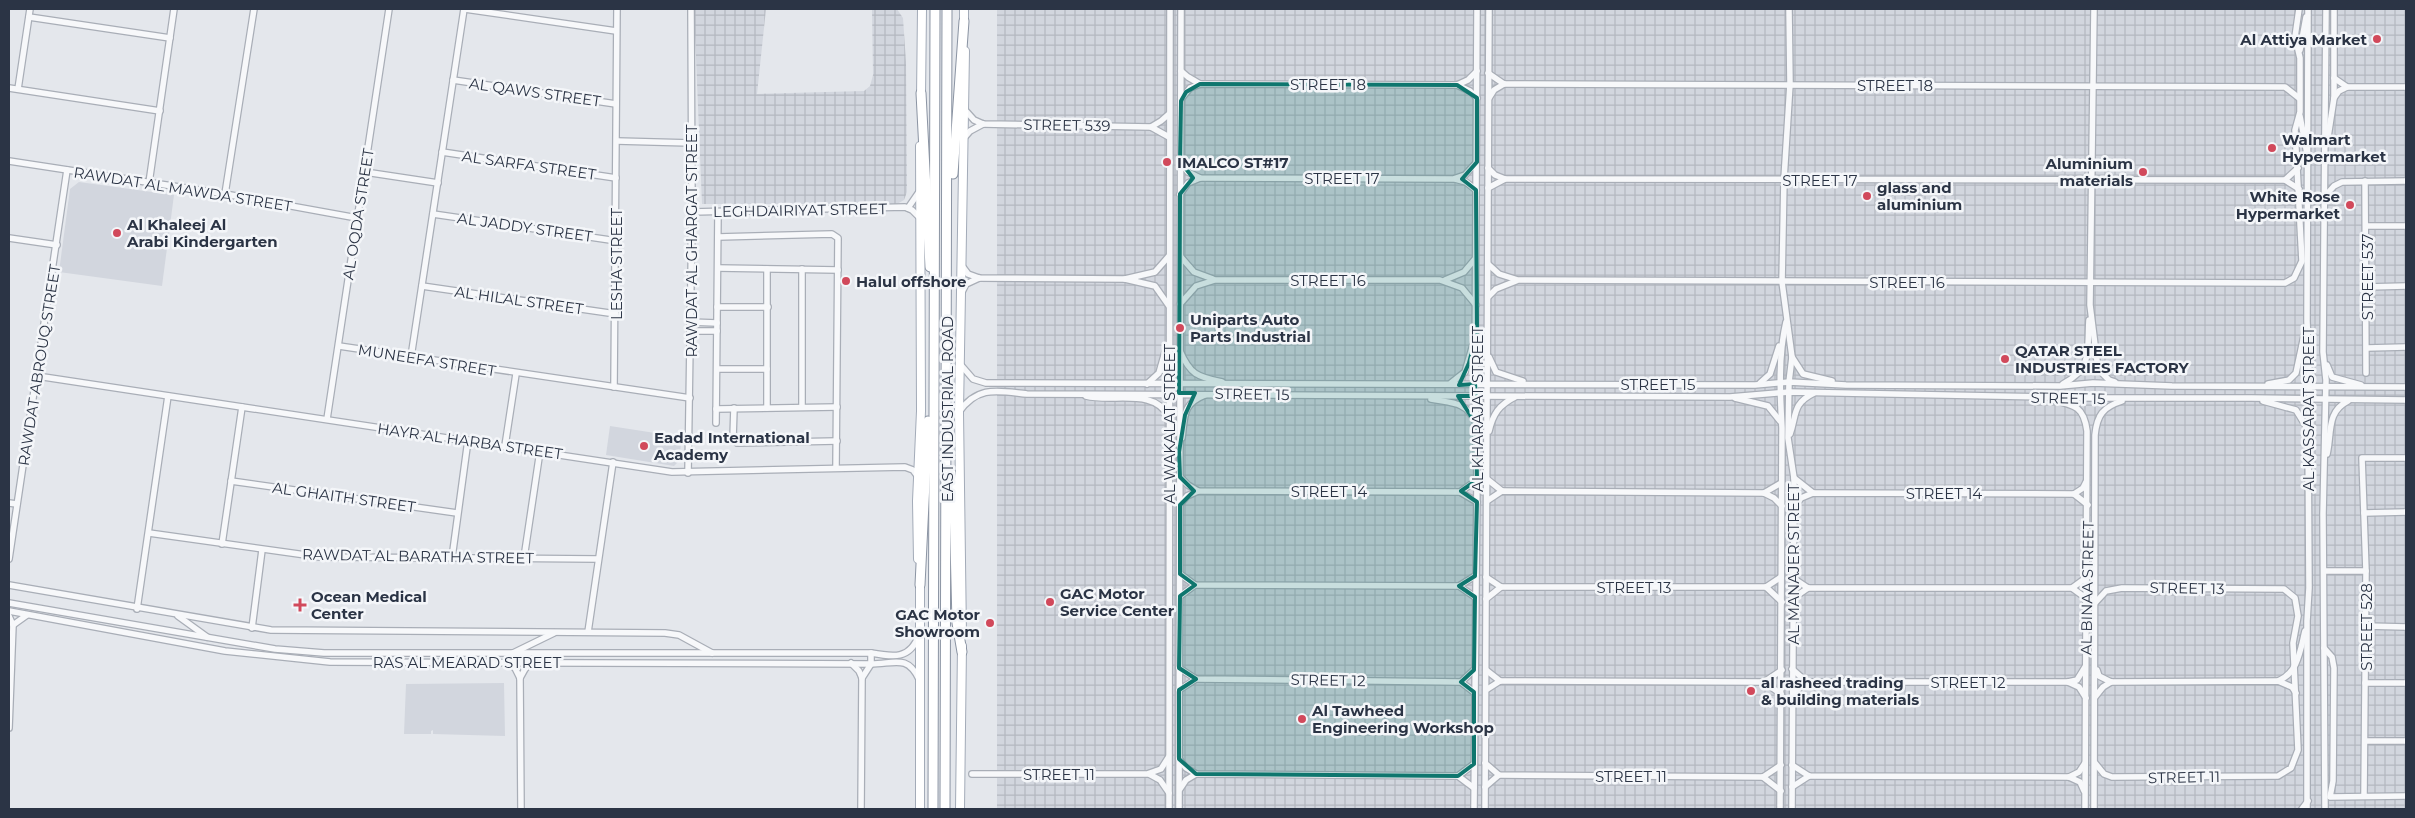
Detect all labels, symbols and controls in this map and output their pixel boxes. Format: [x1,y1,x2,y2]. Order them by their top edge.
place label: Al Attiya Market [2239,30,2367,49]
marker: Al Attiya Market [2371,33,2383,45]
street label: AL QAWS STREET [468,73,603,111]
street label: STREET 18 [1290,75,1366,94]
street label: STREET 18 [1857,76,1933,95]
street label: STREET 539 [1023,115,1111,135]
street label: RAWDAT AL GHARGAT STREET [682,124,701,358]
place label: Walmart Hypermarket [2282,130,2387,166]
marker: Walmart Hypermarket [2266,142,2278,154]
street label: AL SARFA STREET [461,146,598,184]
street label: AL OQDA STREET [338,147,378,281]
place label: IMALCO ST#17 [1177,153,1289,172]
place label: Aluminium materials [2045,154,2133,190]
marker: IMALCO ST#17 [1161,156,1173,168]
street label: RAWDAT AL MAWDA STREET [72,162,294,216]
marker: Aluminium materials [2137,166,2149,178]
street label: STREET 17 [1304,169,1380,188]
street label: STREET 17 [1782,171,1858,190]
place label: glass and aluminium [1877,178,1962,214]
place label: White Rose Hypermarket [2236,187,2340,223]
marker: glass and aluminium [1861,190,1873,202]
street label: LEGHDAIRIYAT STREET [713,199,888,221]
marker: White Rose Hypermarket [2344,199,2356,211]
street label: AL JADDY STREET [456,208,594,246]
street label: LESHA STREET [607,208,626,320]
place label: Al Khaleej Al Arabi Kindergarten [126,215,278,251]
marker: Al Khaleej Al Arabi Kindergarten [111,227,123,239]
street label: STREET 537 [2358,234,2377,320]
street label: RAWDAT ABROUQ STREET [14,263,64,467]
street label: STREET 16 [1290,271,1366,290]
place label: Halul offshore [856,272,967,291]
street label: STREET 16 [1869,273,1945,292]
marker: Halul offshore [840,275,852,287]
street label: AL HILAL STREET [453,282,585,318]
place label: Uniparts Auto Parts Industrial [1190,310,1311,346]
street label: EAST INDUSTRIAL ROAD [938,316,957,502]
marker: Uniparts Auto Parts Industrial [1174,322,1186,334]
street label: AL KHARAJAT STREET [1468,325,1487,492]
street label: AL KASSARAT STREET [2299,326,2318,491]
street label: MUNEEFA STREET [357,340,498,380]
place label: QATAR STEEL INDUSTRIES FACTORY [2015,341,2190,377]
street label: AL WAKALAT STREET [1160,344,1179,504]
marker: QATAR STEEL INDUSTRIES FACTORY [1999,353,2011,365]
street label: STREET 15 [1620,375,1696,394]
street label: STREET 15 [1214,384,1290,404]
street label: STREET 15 [2030,388,2106,408]
street label: HAYR AL HARBA STREET [376,419,564,463]
place label: Eadad International Academy [653,428,810,464]
marker: Eadad International Academy [638,440,650,452]
street label: AL GHAITH STREET [271,478,417,517]
street label: STREET 14 [1291,482,1367,501]
street label: AL MANAJER STREET [1784,483,1803,645]
street label: STREET 14 [1906,484,1982,503]
street label: AL BINAA STREET [2076,520,2098,655]
street label: RAWDAT AL BARATHA STREET [302,544,534,568]
street label: STREET 13 [1596,578,1672,597]
street label: STREET 13 [2149,578,2225,598]
street label: STREET 528 [2357,583,2376,671]
place label: GAC Motor Service Center [1060,584,1175,620]
place label: Ocean Medical Center [311,587,427,623]
marker: GAC Motor Service Center [1044,596,1056,608]
marker: Ocean Medical Center [293,598,307,612]
place label: GAC Motor Showroom [895,605,981,641]
marker: GAC Motor Showroom [984,617,996,629]
street label: RAS AL MEARAD STREET [373,653,562,672]
street label: STREET 12 [1290,670,1366,690]
place label: al rasheed trading & building materials [1761,673,1919,709]
street label: STREET 12 [1930,673,2006,692]
marker: al rasheed trading & building materials [1745,685,1757,697]
place label: Al Tawheed Engineering Workshop [1311,701,1494,737]
marker: Al Tawheed Engineering Workshop [1296,713,1308,725]
street label: STREET 11 [1023,765,1095,784]
street label: STREET 11 [1595,767,1667,786]
street label: STREET 11 [2148,767,2220,787]

